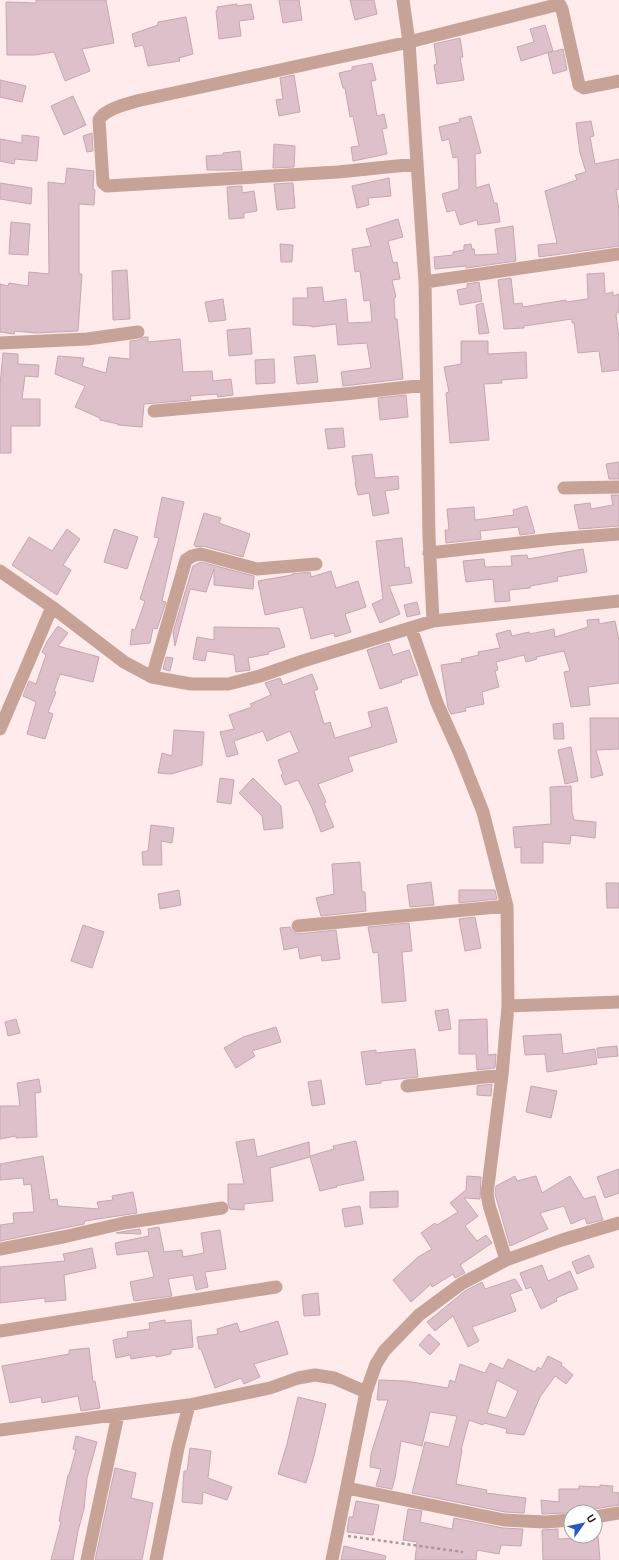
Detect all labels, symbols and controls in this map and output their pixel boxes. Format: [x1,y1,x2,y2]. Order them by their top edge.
north arrow [563,1504,603,1544]
text: U [584,1512,599,1525]

